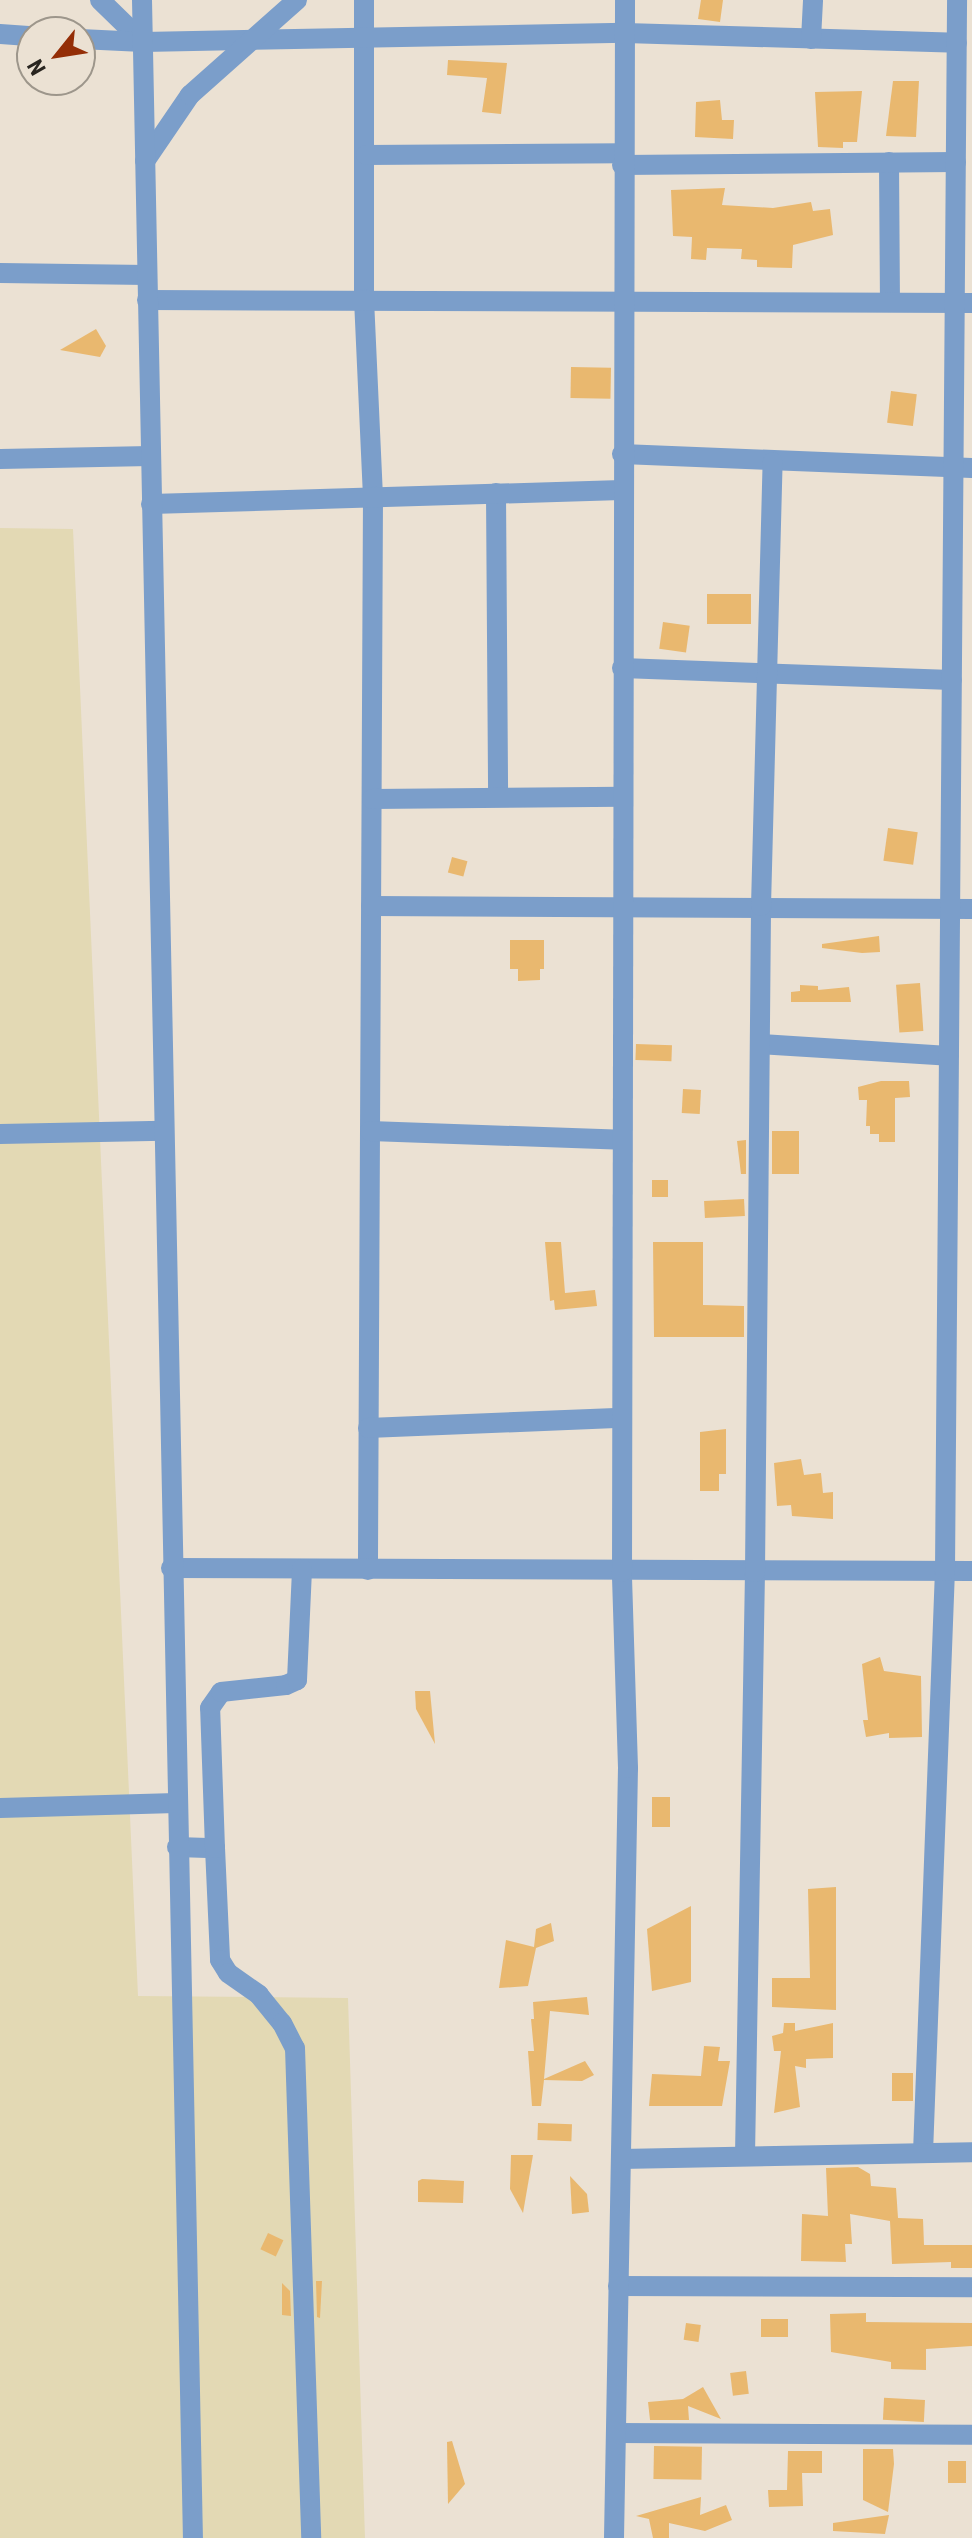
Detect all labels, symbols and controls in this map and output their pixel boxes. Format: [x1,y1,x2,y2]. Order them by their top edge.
north arrow [16,16,96,96]
text: N [22,55,51,79]

